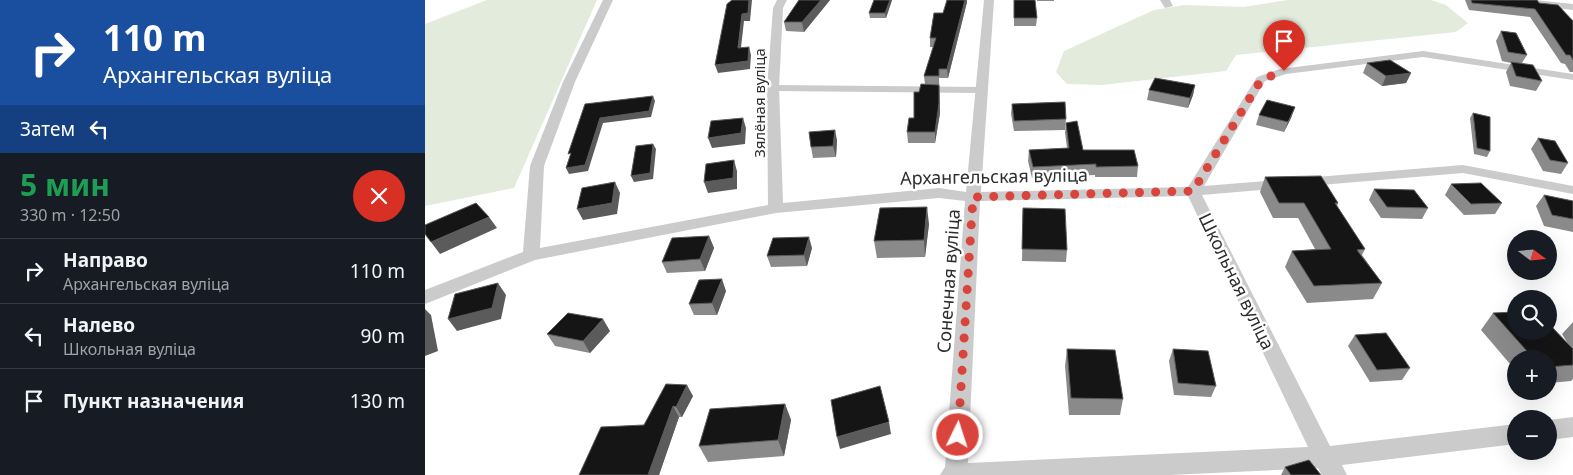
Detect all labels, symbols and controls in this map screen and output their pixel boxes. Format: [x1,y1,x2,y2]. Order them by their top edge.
text: 110 m [103,14,206,61]
icon: right [20,20,85,85]
pin [1263,20,1305,71]
icon: arrive [1270,27,1298,55]
street label: Зялёная вуліца [749,48,769,158]
text: Архангельская вуліца [103,59,332,89]
icon: left [85,115,113,143]
text: Затем [20,116,75,142]
street label: Архангельская вуліца [900,162,1088,190]
text: 5 мин [20,164,110,205]
button: close [353,170,405,222]
text: 330 m · 12:50 [20,204,120,226]
street label: Сонечная вуліца [931,208,965,354]
street label: Школьная вуліца [1193,209,1281,353]
north arrow [1507,230,1557,280]
map controls [1507,230,1557,460]
text: Направо [63,247,148,273]
icon: right [20,257,48,285]
text: 110 m [350,258,405,284]
text: Архангельская вуліца [63,273,230,295]
button: search [1507,290,1557,340]
text: Налево [63,312,135,338]
icon: left [20,322,48,350]
text: 90 m [361,323,405,349]
text: Школьная вуліца [63,338,196,360]
button: + [1507,350,1557,400]
icon: arrive [20,387,48,415]
text: Пункт назначения [63,388,244,414]
text: 130 m [350,388,405,414]
position arrow [931,408,983,460]
button: − [1507,410,1557,460]

